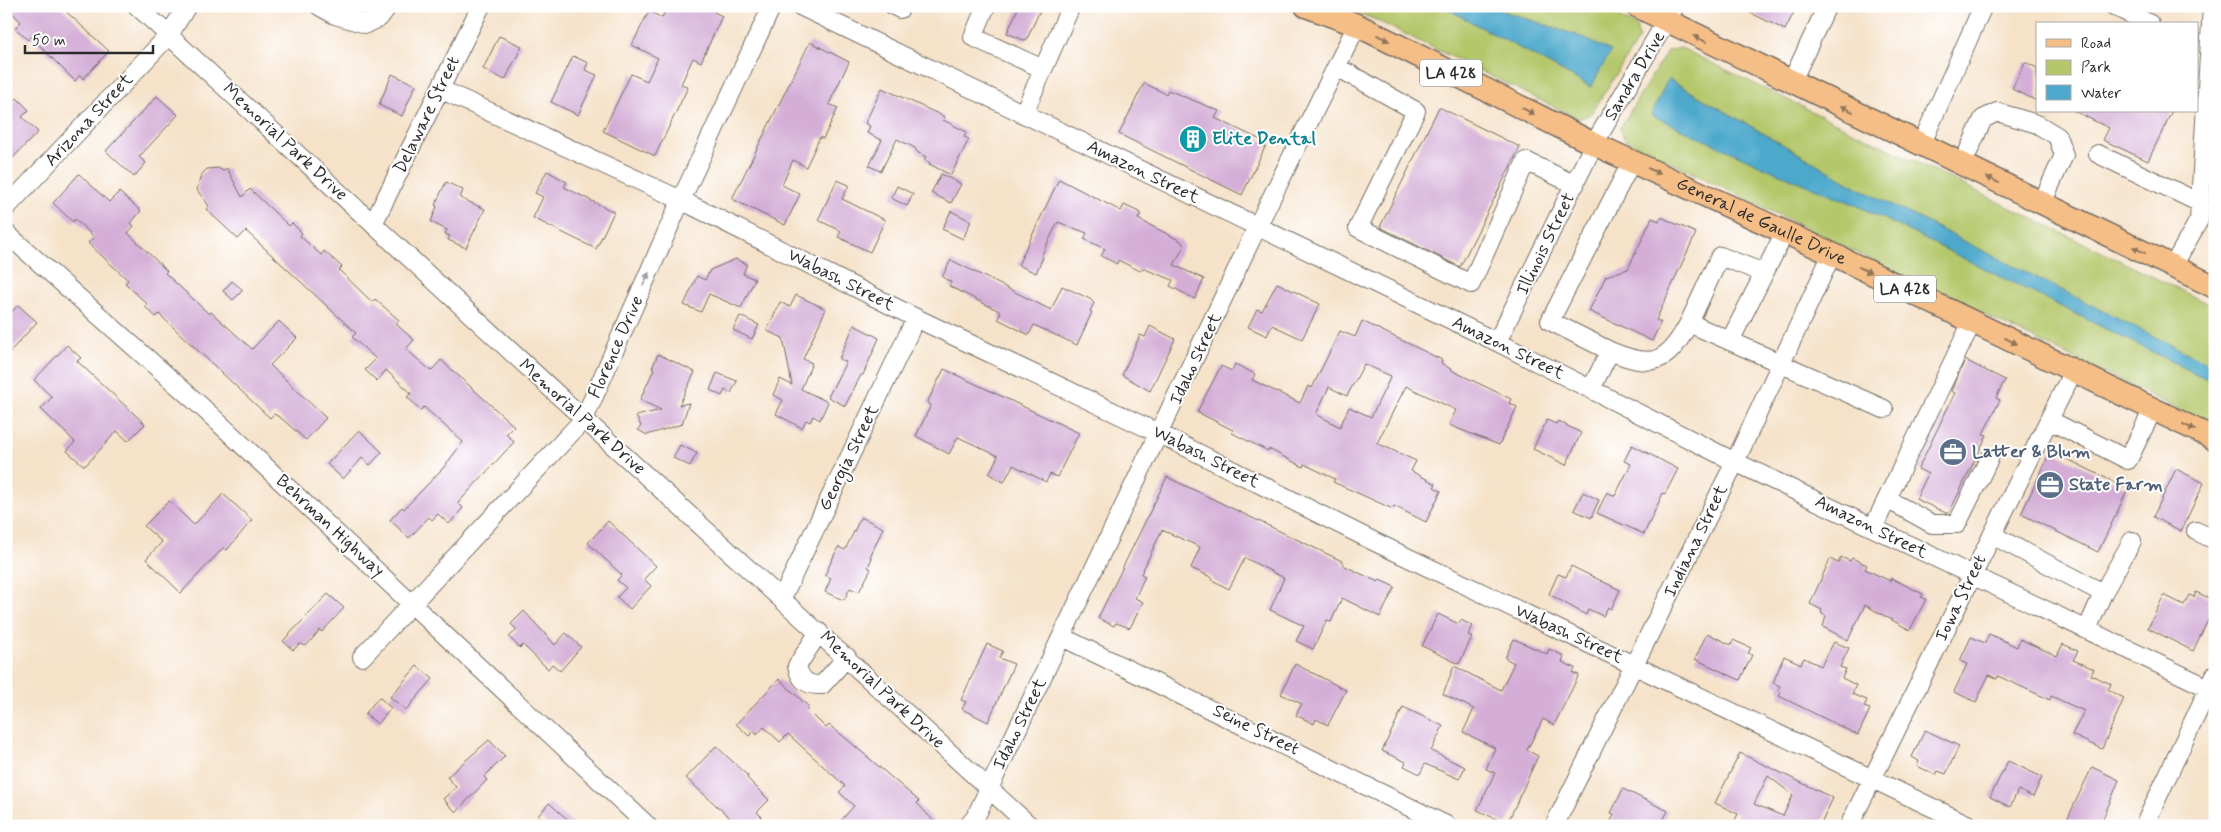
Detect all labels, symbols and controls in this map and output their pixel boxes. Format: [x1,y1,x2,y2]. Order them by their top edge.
scale bar [25,22,152,54]
legend [2036,22,2198,112]
street label: Sandra Drive [1599,27,1671,125]
text: 50 m [32,31,66,51]
one-way arrow [1376,34,1390,42]
text: Road [2081,34,2111,54]
one-way arrow [1693,35,1707,43]
street label: Delaware Street [388,52,466,178]
text: Park [2081,58,2111,78]
road number: LA 428 [1420,59,1482,86]
street label: Arizona Street [39,68,139,172]
street label: Memorial Park Drive [217,78,353,206]
text: Water [2081,84,2121,104]
one-way arrow [1840,105,1854,113]
one-way arrow [1521,107,1535,115]
building icon: Elite Dental [1178,124,1208,154]
place label: Elite Dental [1212,127,1316,151]
street label: Amazon Street [1083,134,1203,210]
one-way arrow [1647,166,1662,175]
street label: General de Gaulle Drive [1672,172,1851,271]
one-way arrow [1986,175,2000,183]
street label: Illinois Street [1511,189,1581,299]
street label: Wabash Street [784,243,899,317]
one-way arrow [2132,246,2147,254]
one-way arrow [1858,266,1872,274]
one-way arrow [642,272,650,286]
road number: LA 428 [1874,276,1936,302]
street label: Florence Drive [583,292,649,402]
street label: Idaho Street [1164,309,1228,409]
street label: Amazon Street [1448,310,1568,386]
one-way arrow [2004,337,2018,345]
street label: Memorial Park Drive [513,354,651,480]
street label: Georgia Street [813,401,886,515]
street label: Wabash Street [1149,420,1264,494]
one-way arrow [2182,423,2196,431]
office icon: Latter & Blum [1938,437,1968,467]
place label: Latter & Blum [1972,440,2091,464]
street label: Behrman Highway [270,469,390,583]
office icon: State Farm [2035,470,2065,500]
place label: State Farm [2069,473,2163,497]
street label: Indiana Street [1658,480,1734,601]
street label: Amazon Street [1811,489,1931,565]
street label: Iowa Street [1930,551,1992,645]
street label: Wabash Street [1511,599,1627,670]
street label: Memorial Park Drive [814,626,950,754]
street label: Idaho Street [988,674,1053,774]
street label: Seine Street [1209,699,1304,761]

